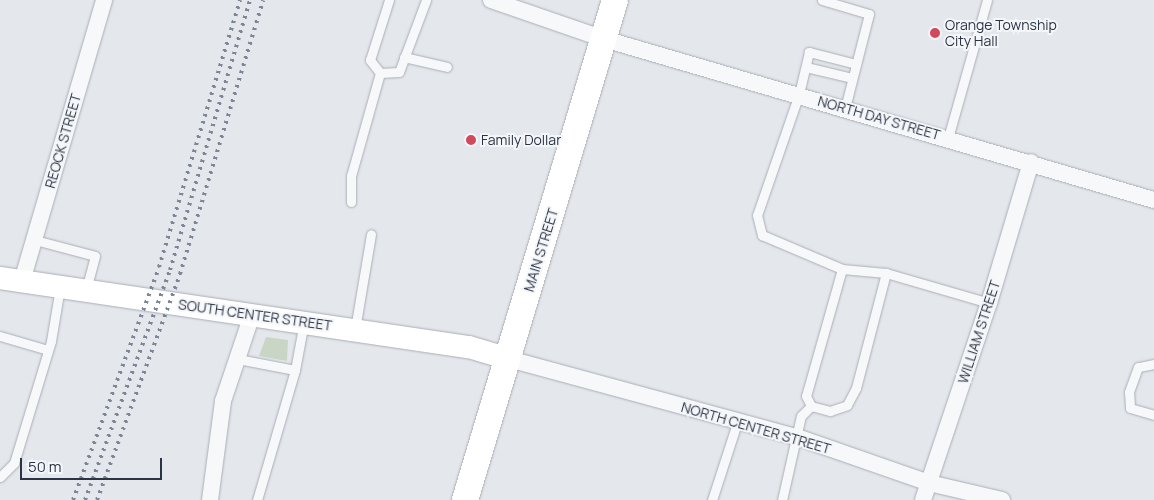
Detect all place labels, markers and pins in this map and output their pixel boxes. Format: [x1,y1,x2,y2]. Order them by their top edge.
place label: Orange Township City Hall [945,17,1057,49]
marker: Orange Township City Hall [929,27,941,39]
place label: Family Dollar [481,132,561,148]
marker: Family Dollar [465,134,477,146]

